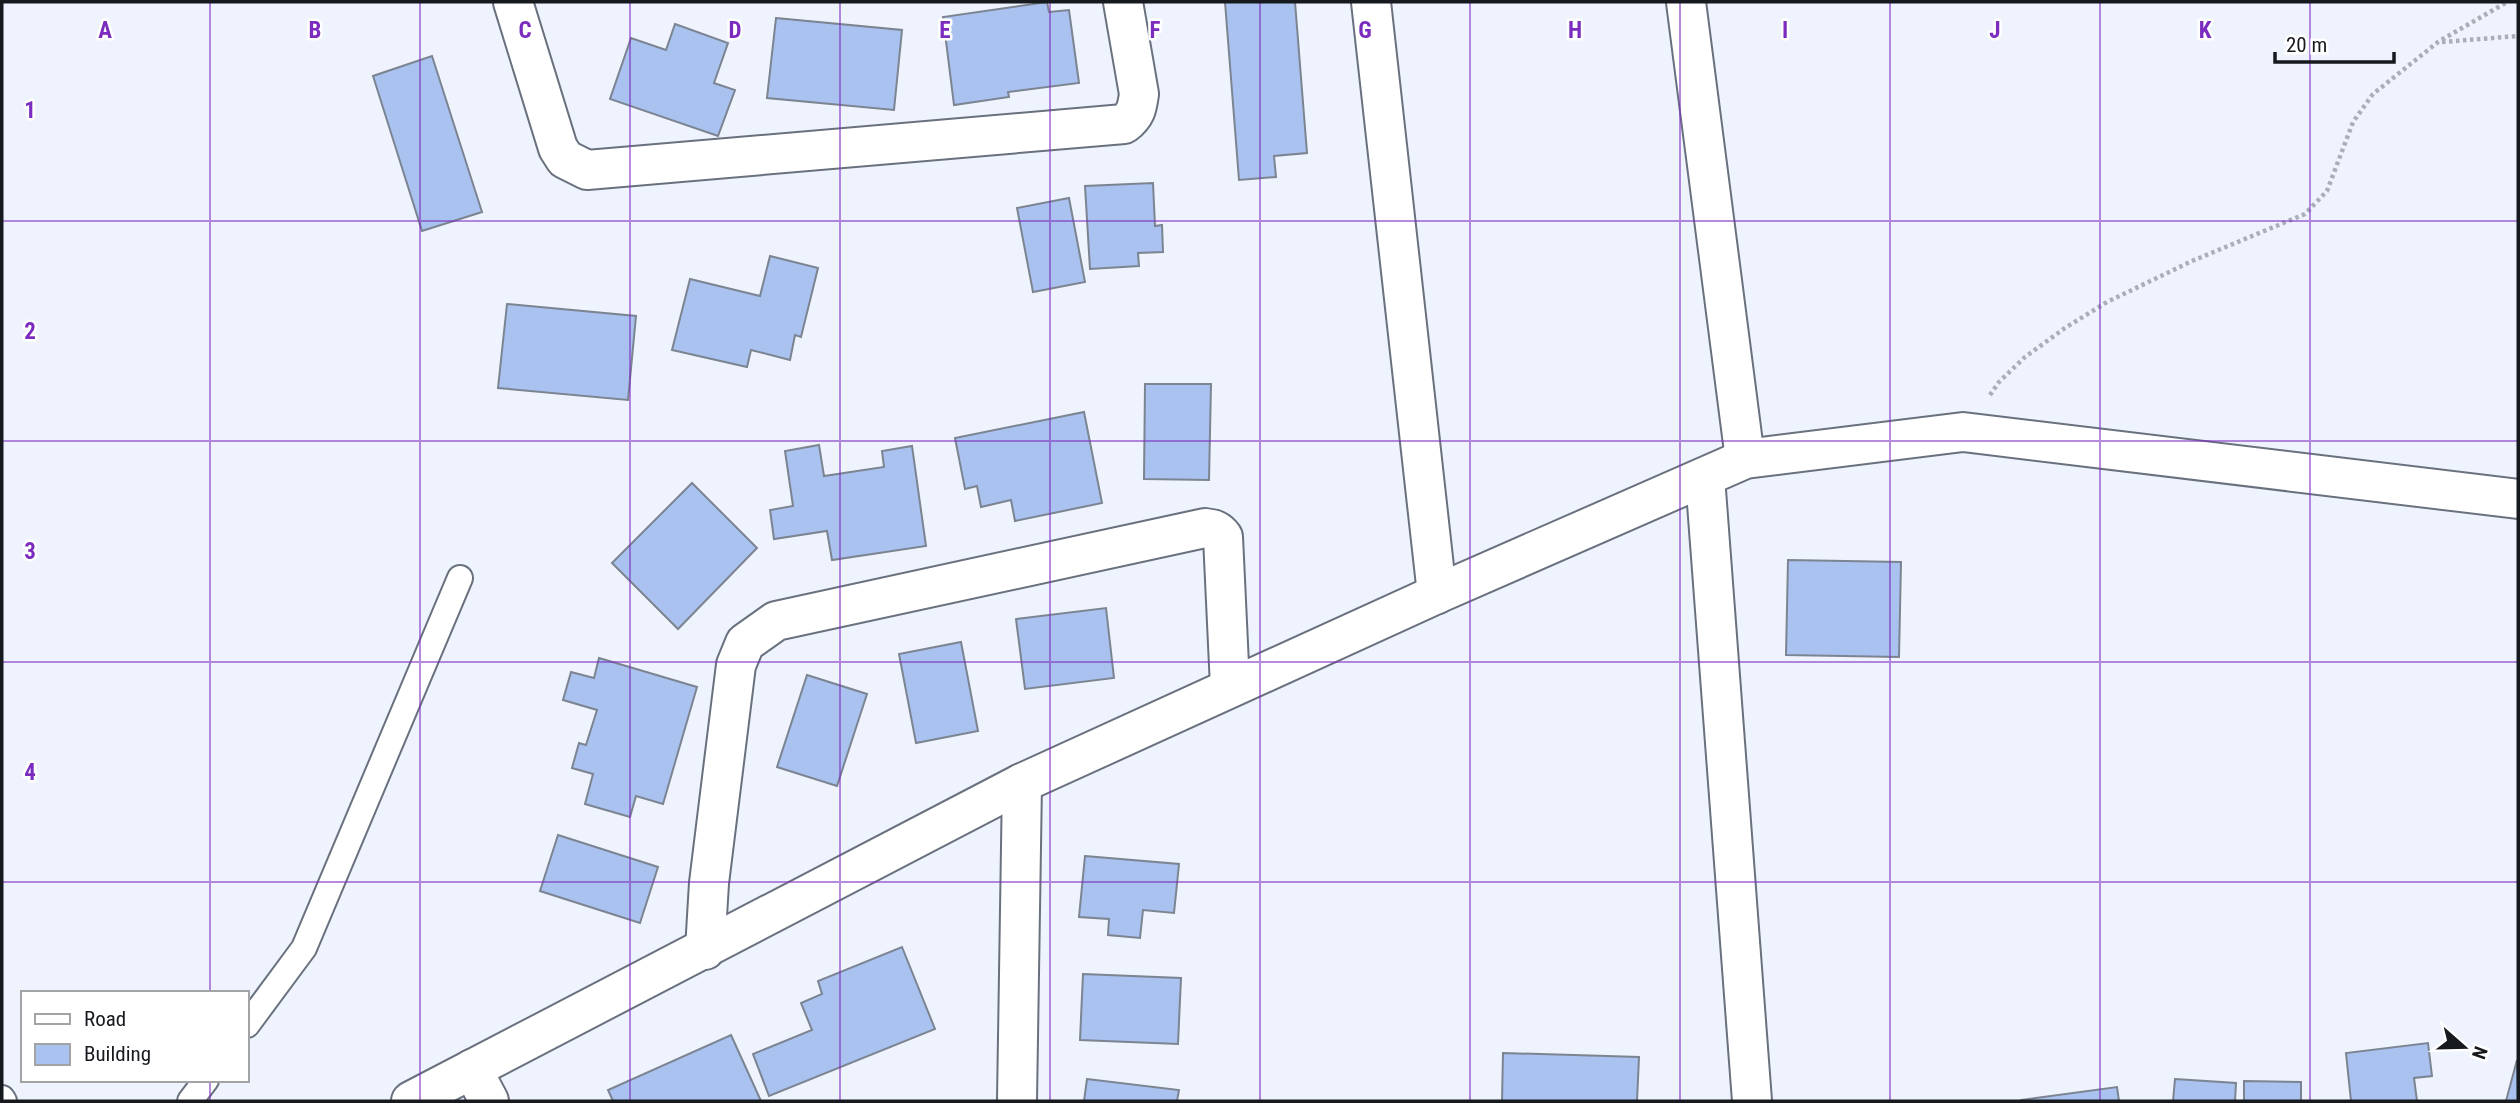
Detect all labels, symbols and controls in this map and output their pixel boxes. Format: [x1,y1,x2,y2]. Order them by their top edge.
text: A [98,17,112,44]
text: B [309,17,321,44]
text: C [518,17,532,44]
text: D [729,17,742,44]
text: E [939,17,951,44]
text: F [1150,17,1161,44]
text: G [1358,17,1372,44]
text: H [1568,17,1582,44]
text: I [1782,17,1788,44]
text: J [1989,17,2001,44]
text: K [2199,17,2212,44]
scale bar [2275,21,2394,65]
text: 20 m [2286,33,2327,57]
text: 1 [24,97,36,124]
text: 2 [24,318,36,345]
text: 3 [24,538,36,565]
text: 4 [24,759,36,786]
legend [21,991,248,1082]
text: Road [84,1007,126,1031]
north arrow [2429,1012,2499,1082]
text: Building [84,1042,151,1066]
text: N [2467,1043,2492,1062]

